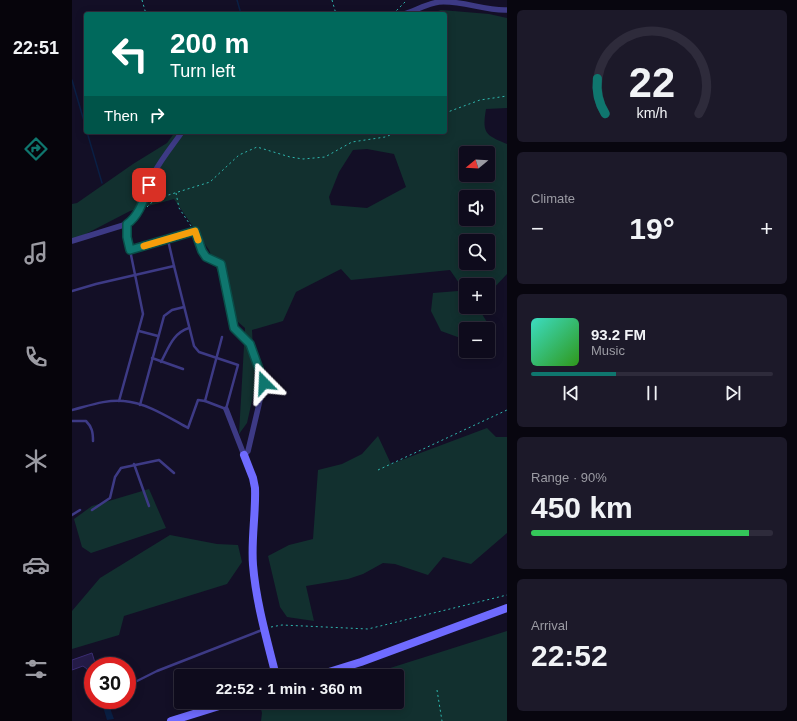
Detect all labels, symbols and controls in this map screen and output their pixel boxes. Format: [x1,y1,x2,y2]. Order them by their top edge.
icon: left [104,28,156,80]
text: 200 m [170,28,249,59]
text: 22:51 [13,38,59,58]
text: 22 [629,59,675,106]
text: Turn left [170,61,235,81]
icon: right [146,104,168,126]
text: km/h [637,105,668,121]
text: Then [104,107,138,124]
icon: directions [22,135,50,163]
north arrow [459,146,495,182]
map controls [459,146,495,358]
pin [132,168,166,202]
icon: arrive [138,174,160,196]
button: sound [459,190,495,226]
text: Climate [531,191,575,206]
text: 19° [629,212,675,245]
text: − [531,216,544,241]
text: + [760,216,773,241]
button: search [459,234,495,270]
icon: music [22,239,50,267]
button: + [459,278,495,314]
button: − [459,322,495,358]
text: 93.2 FM [591,326,646,343]
icon: phone [22,343,50,371]
text: Music [591,343,625,358]
position arrow [243,362,285,404]
icon: previous [560,382,582,404]
icon: pause [641,382,663,404]
icon: next [722,382,744,404]
icon: climate [22,447,50,475]
text: Range · 90% [531,470,607,485]
text: 450 km [531,491,633,524]
icon: car [22,551,50,579]
text: Arrival [531,618,568,633]
text: 22:52 [531,639,608,672]
icon: filters [22,655,50,683]
speed limit sign: 30 [84,657,136,709]
text: 22:52 · 1 min · 360 m [216,680,362,697]

